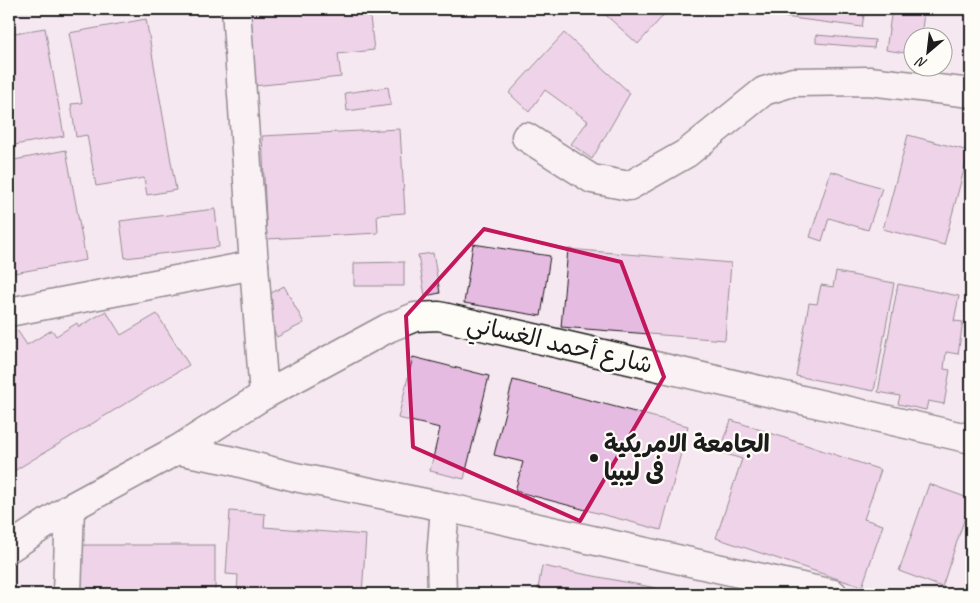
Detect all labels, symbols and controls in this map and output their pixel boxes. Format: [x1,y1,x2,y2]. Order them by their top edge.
north arrow [902,28,952,78]
text: N [912,52,930,73]
street label: شارع أحمد الغساني [463,308,656,386]
place label: الجامعة الامريكية فى ليبيا [604,429,770,487]
marker: الجامعة الامريكية فى ليبيا [588,452,600,464]

